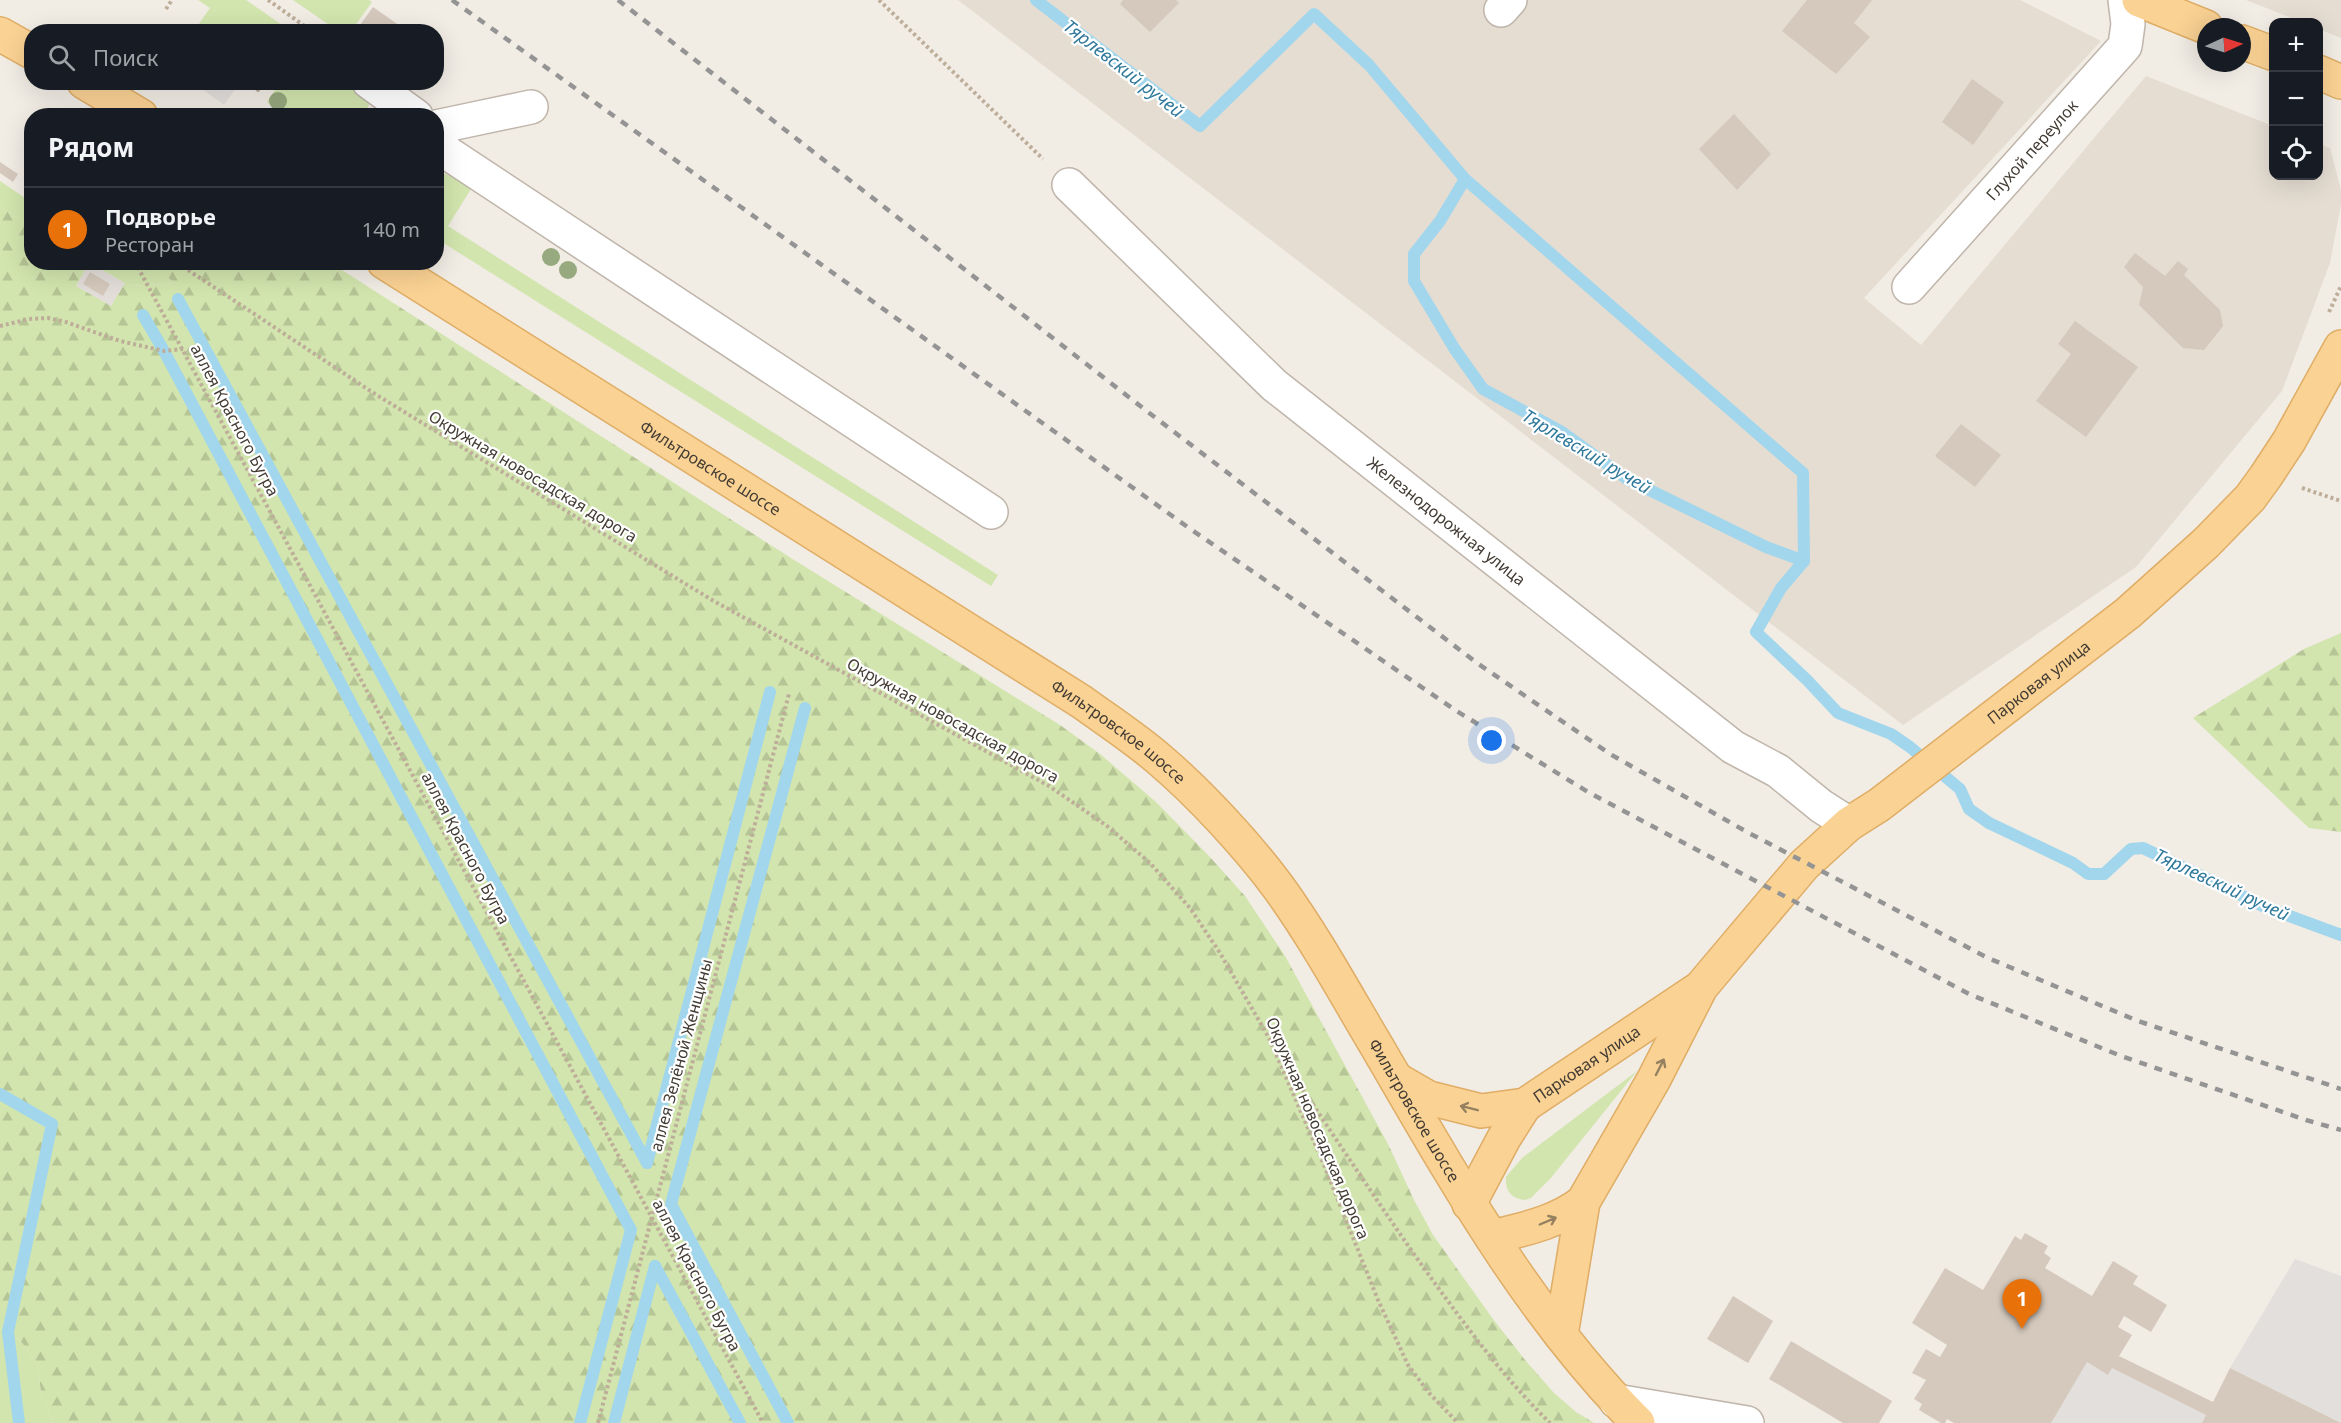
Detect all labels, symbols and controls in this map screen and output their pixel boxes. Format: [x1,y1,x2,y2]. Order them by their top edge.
water label: Тярлевский ручей [1059,14,1189,122]
north arrow [2197,18,2251,72]
map controls [2269,18,2323,180]
button: + [2269,18,2323,72]
search box [24,24,444,90]
icon: search [45,41,78,74]
text: Поиск [93,42,158,72]
button: − [2269,72,2323,126]
street label: Глухой переулок [1981,95,2083,205]
button: locate [2269,126,2323,180]
text: Рядом [48,129,134,165]
text: Подворье [105,201,216,231]
text: 1 [62,216,73,243]
text: 140 m [362,216,420,243]
text: Ресторан [105,231,194,258]
street label: аллея Красного Бугра [185,340,285,500]
water label: Тярлевский ручей [1518,403,1656,499]
street label: Окружная новосадская дорога [425,405,641,547]
street label: Фильтровское шоссе [636,415,785,521]
street label: Железнодорожная улица [1363,452,1530,590]
street label: Парковая улица [1982,635,2095,729]
street label: Окружная новосадская дорога [843,652,1063,788]
street label: Фильтровское шоссе [1047,674,1191,789]
your location [1477,726,1506,755]
street label: аллея Красного Бугра [416,768,516,928]
water label: Тярлевский ручей [2151,842,2293,926]
street label: аллея Зелёной Женщины [645,956,717,1154]
street label: Окружная новосадская дорога [1261,1014,1375,1242]
street label: Парковая улица [1528,1020,1644,1108]
street label: Фильтровское шоссе [1364,1035,1465,1186]
one-way arrow [1655,1059,1666,1077]
one-way arrow [1460,1101,1479,1113]
street label: аллея Красного Бугра [647,1195,747,1355]
one-way arrow [1539,1215,1557,1226]
pin: 1 [2002,1280,2042,1329]

